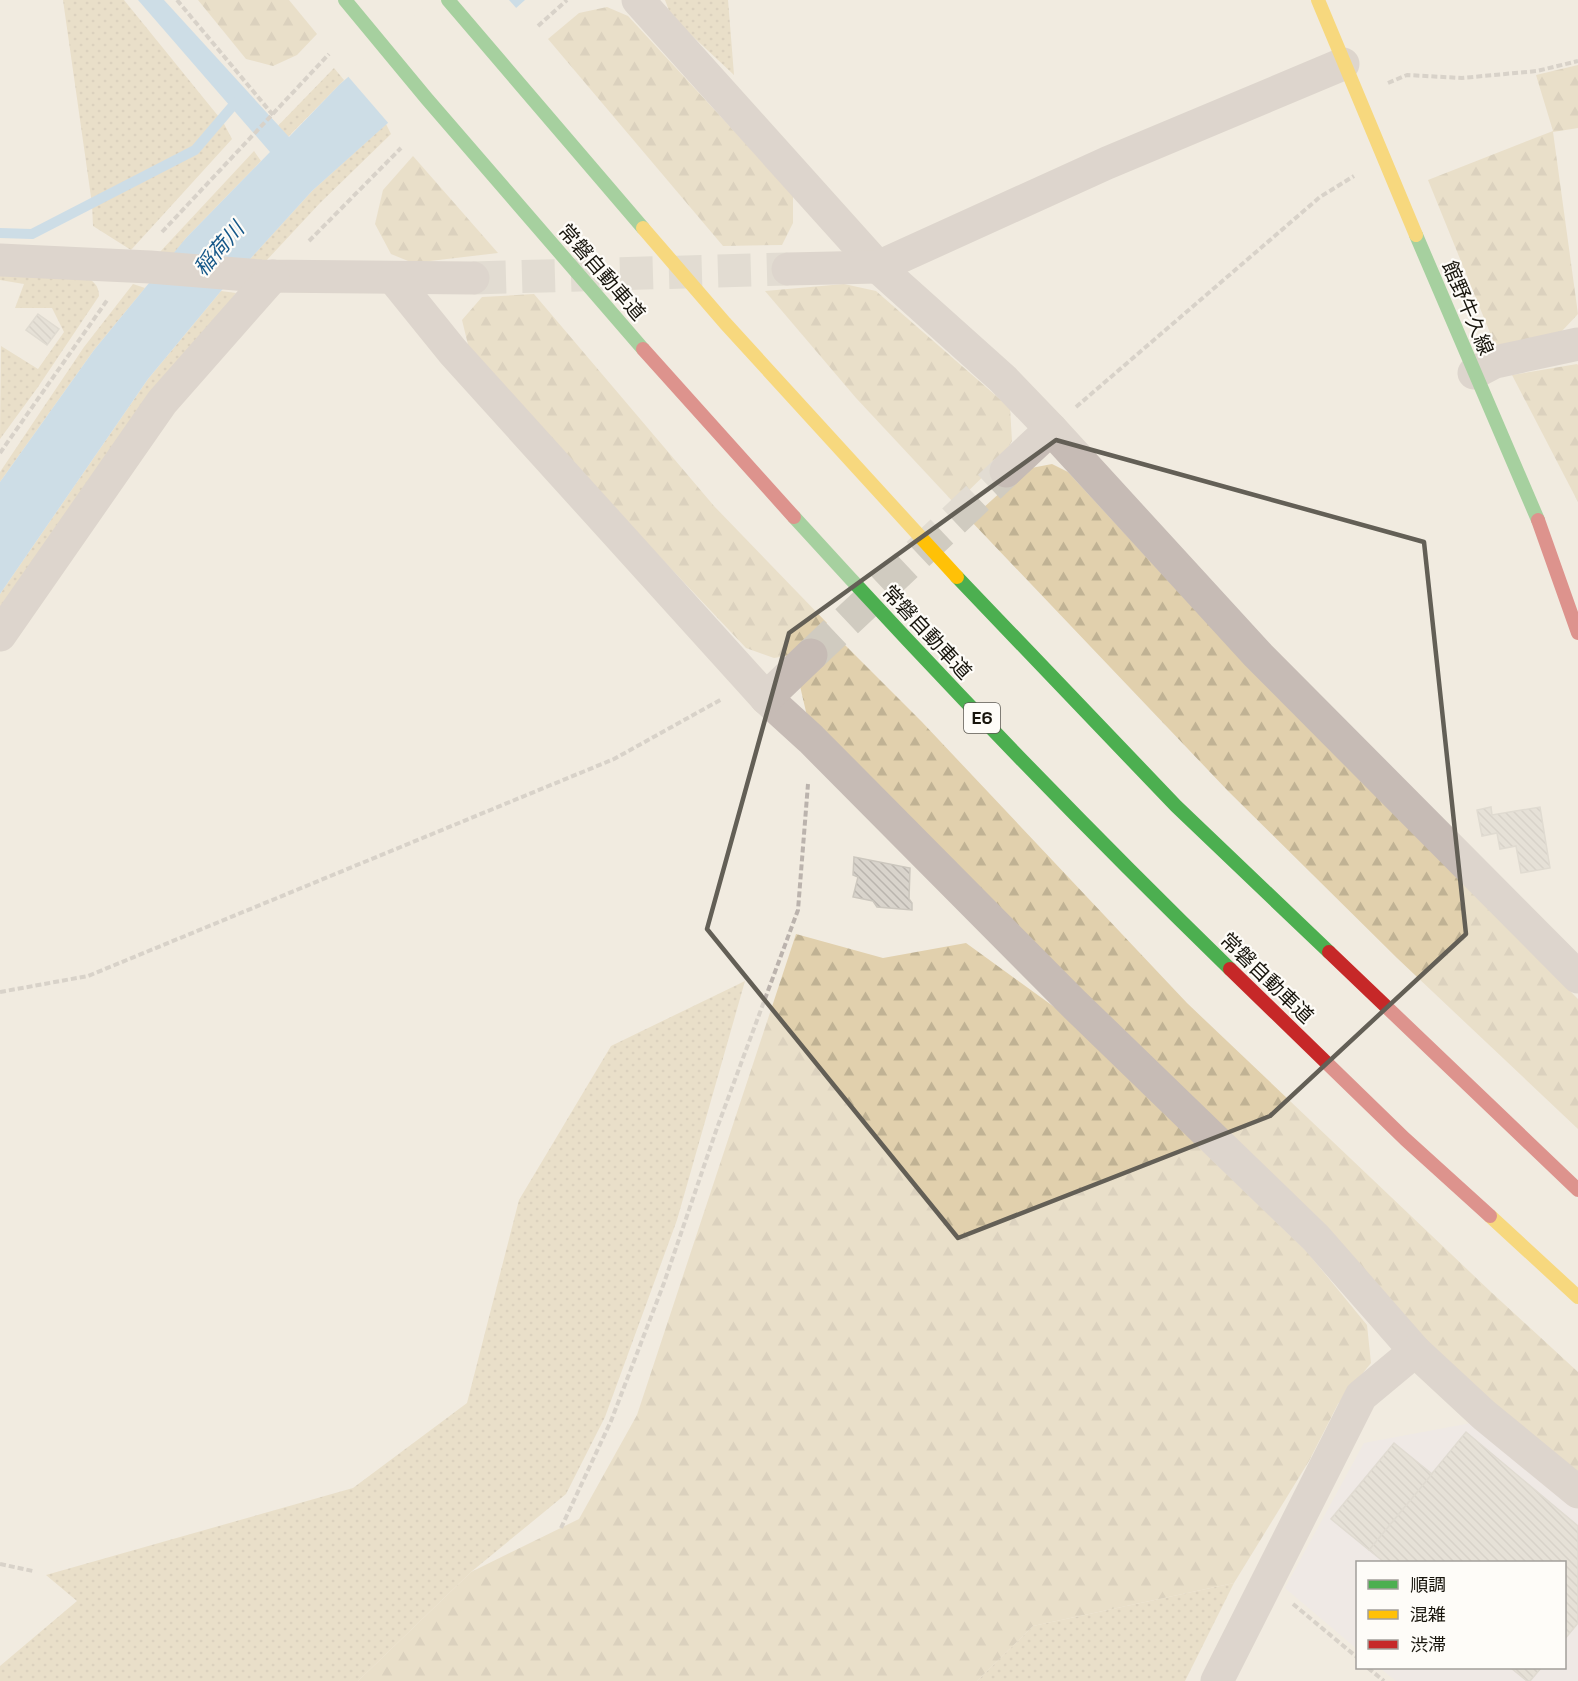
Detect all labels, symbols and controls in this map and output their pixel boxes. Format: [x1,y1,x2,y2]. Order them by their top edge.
water label: 稲荷川 [188,215,251,281]
street label: 常磐自動車道 [553,218,651,326]
street label: 館野牛久線 [1436,257,1500,359]
street label: 常磐自動車道 [877,579,977,685]
road number: E6 [964,703,1000,733]
street label: 常磐自動車道 [1215,927,1319,1029]
legend [1356,1561,1566,1669]
text: 順調 [1410,1573,1446,1596]
text: 混雑 [1410,1603,1446,1626]
text: 渋滞 [1410,1633,1446,1656]

